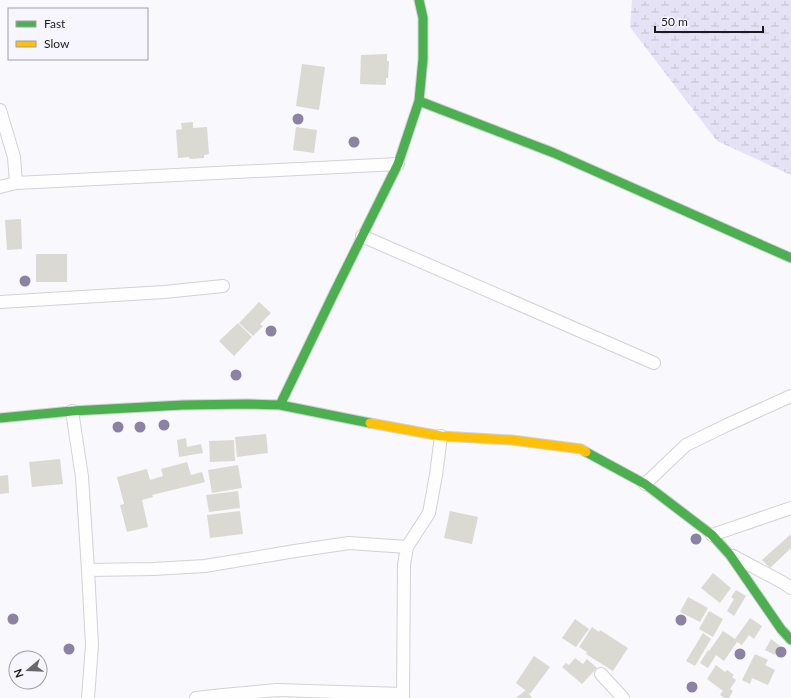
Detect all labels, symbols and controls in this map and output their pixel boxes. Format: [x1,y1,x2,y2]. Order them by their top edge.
legend [8,8,148,60]
scale bar [655,8,763,34]
text: 50 m [661,14,688,29]
text: Fast [44,16,66,31]
text: Slow [44,36,70,51]
north arrow [8,650,48,690]
text: N [11,667,26,680]

